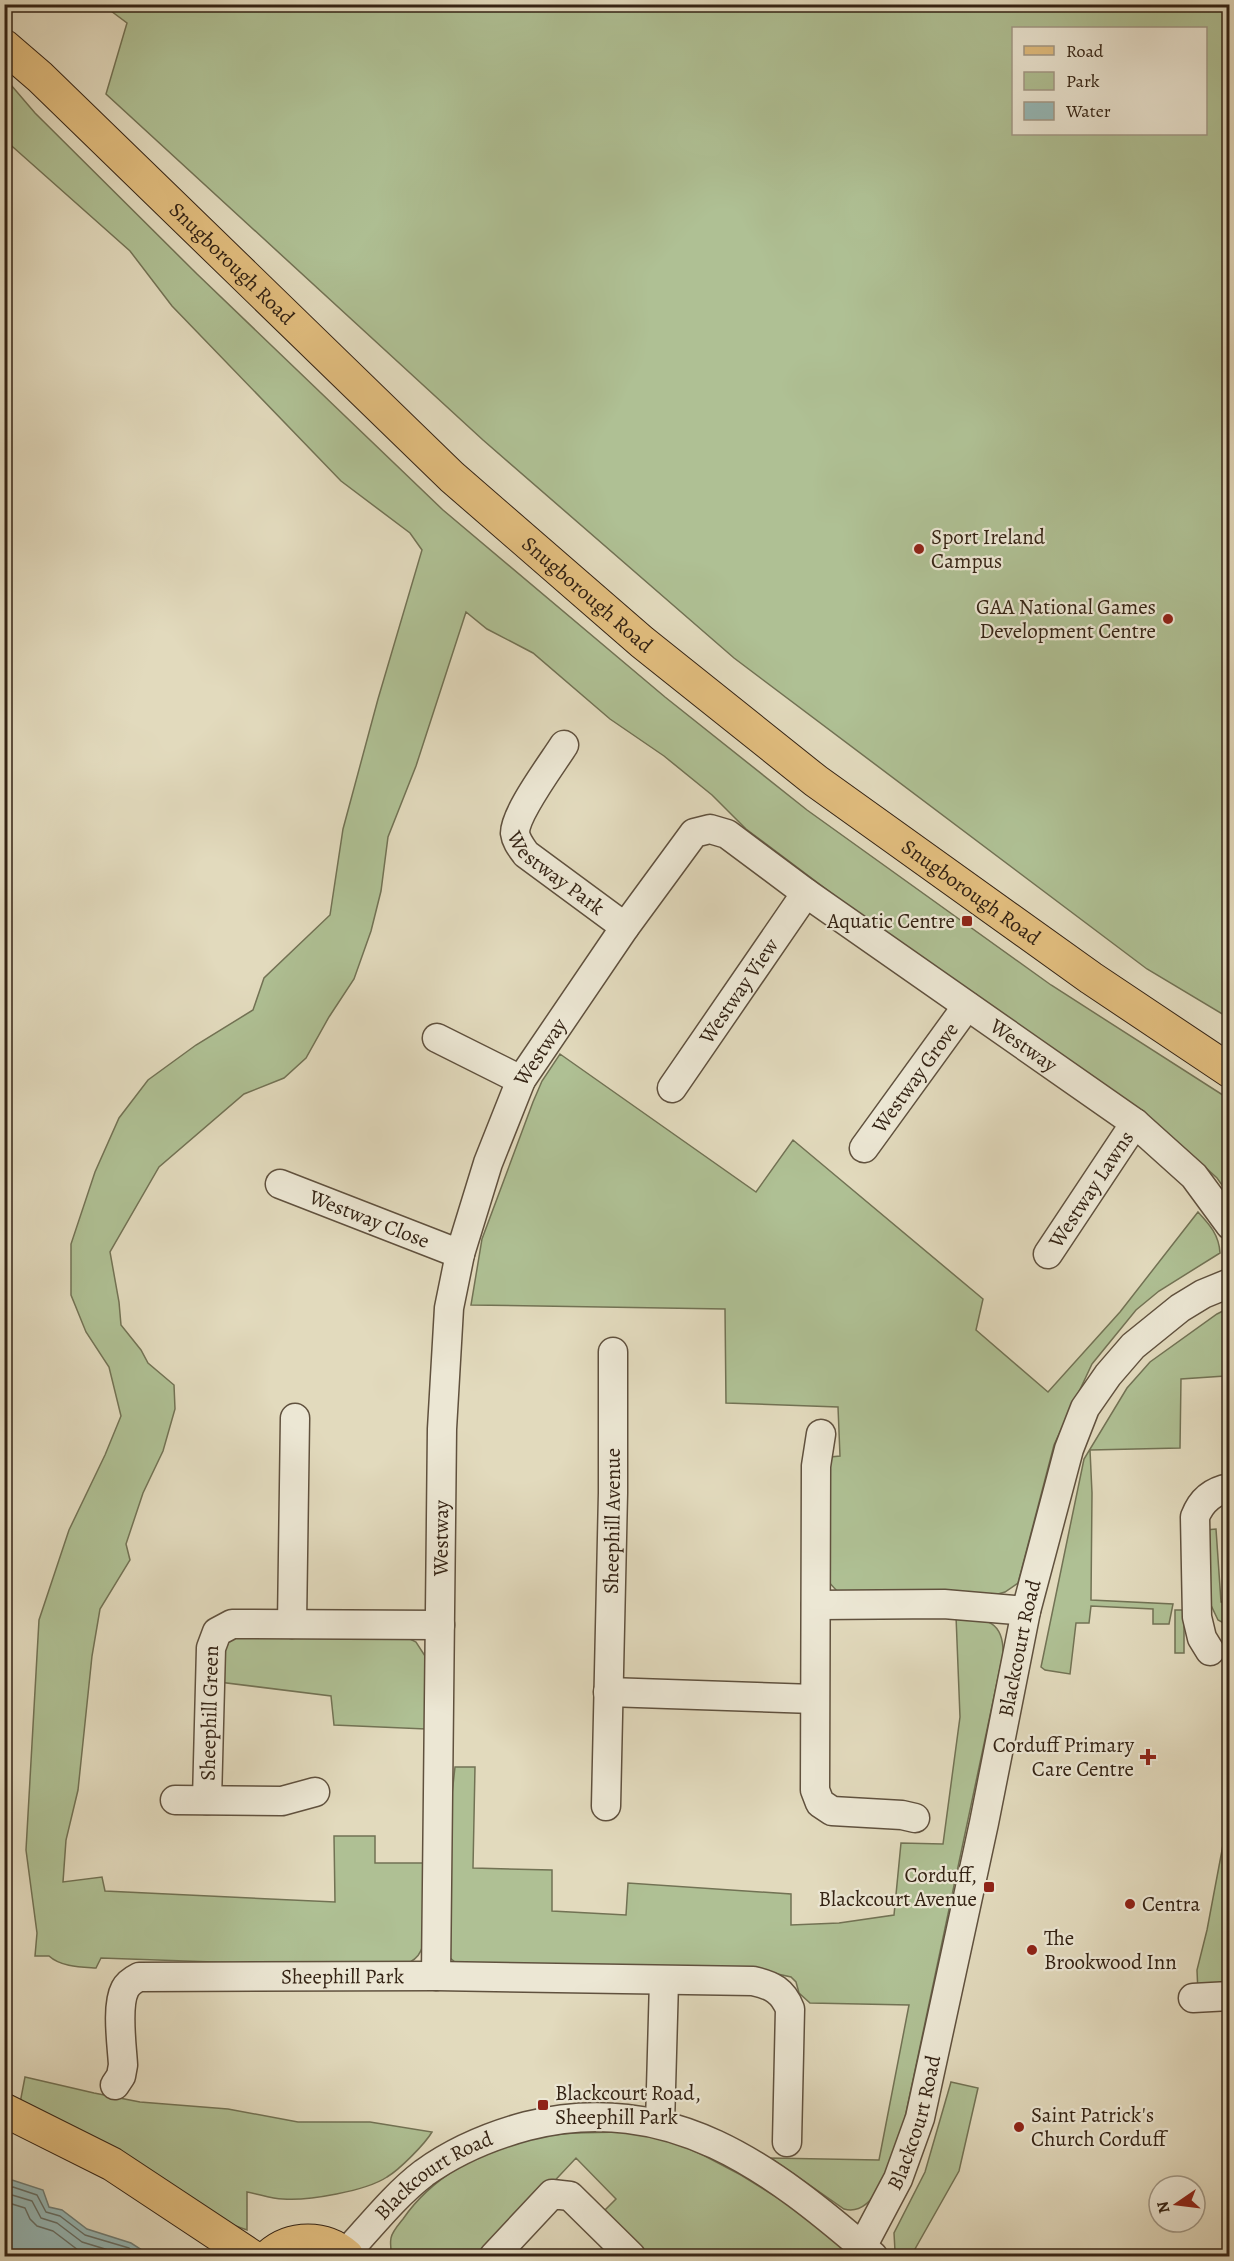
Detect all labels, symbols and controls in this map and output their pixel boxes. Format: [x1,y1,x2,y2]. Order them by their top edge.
legend [1012,27,1207,135]
text: Road [1066,39,1104,63]
text: Park [1066,69,1100,93]
text: Water [1065,99,1111,123]
street label: Snugborough Road [163,196,301,331]
place label: Sport Ireland Campus [931,523,1046,575]
street label: Snugborough Road [516,530,659,660]
marker: Sport Ireland Campus [912,542,926,556]
place label: GAA National Games Development Centre [976,593,1156,645]
marker: GAA National Games Development Centre [1161,612,1175,626]
street label: Westway Park [500,825,611,922]
street label: Snugborough Road [896,833,1047,952]
place label: Aquatic Centre [826,907,955,935]
marker: Aquatic Centre [960,914,974,928]
street label: Westway View [692,932,785,1050]
street label: Westway [984,1011,1063,1079]
street label: Westway [507,1012,573,1092]
street label: Westway Grove [865,1017,965,1139]
street label: Westway Lawns [1042,1125,1140,1254]
street label: Westway Close [304,1182,434,1255]
street label: Sheephill Avenue [597,1448,627,1594]
street label: Westway [426,1499,455,1577]
street label: Blackcourt Road [991,1576,1048,1719]
street label: Sheephill Green [194,1645,225,1781]
place label: Corduff Primary Care Centre [993,1731,1135,1783]
marker: Corduff Primary Care Centre [1139,1748,1157,1766]
place label: Corduff, Blackcourt Avenue [819,1861,977,1913]
marker: Corduff, Blackcourt Avenue [982,1880,996,1894]
place label: Centra [1142,1890,1200,1918]
marker: Centra [1123,1897,1137,1911]
place label: The Brookwood Inn [1044,1924,1177,1976]
marker: The Brookwood Inn [1025,1943,1039,1957]
street label: Sheephill Park [281,1962,405,1991]
street label: Blackcourt Road [881,2052,947,2195]
place label: Blackcourt Road, Sheephill Park [555,2079,701,2131]
marker: Blackcourt Road, Sheephill Park [536,2098,550,2112]
place label: Saint Patrick's Church Corduff [1031,2101,1169,2153]
marker: Saint Patrick's Church Corduff [1012,2120,1026,2134]
street label: Blackcourt Road [368,2124,497,2226]
north arrow [1147,2174,1207,2234]
text: N [1151,2199,1175,2216]

